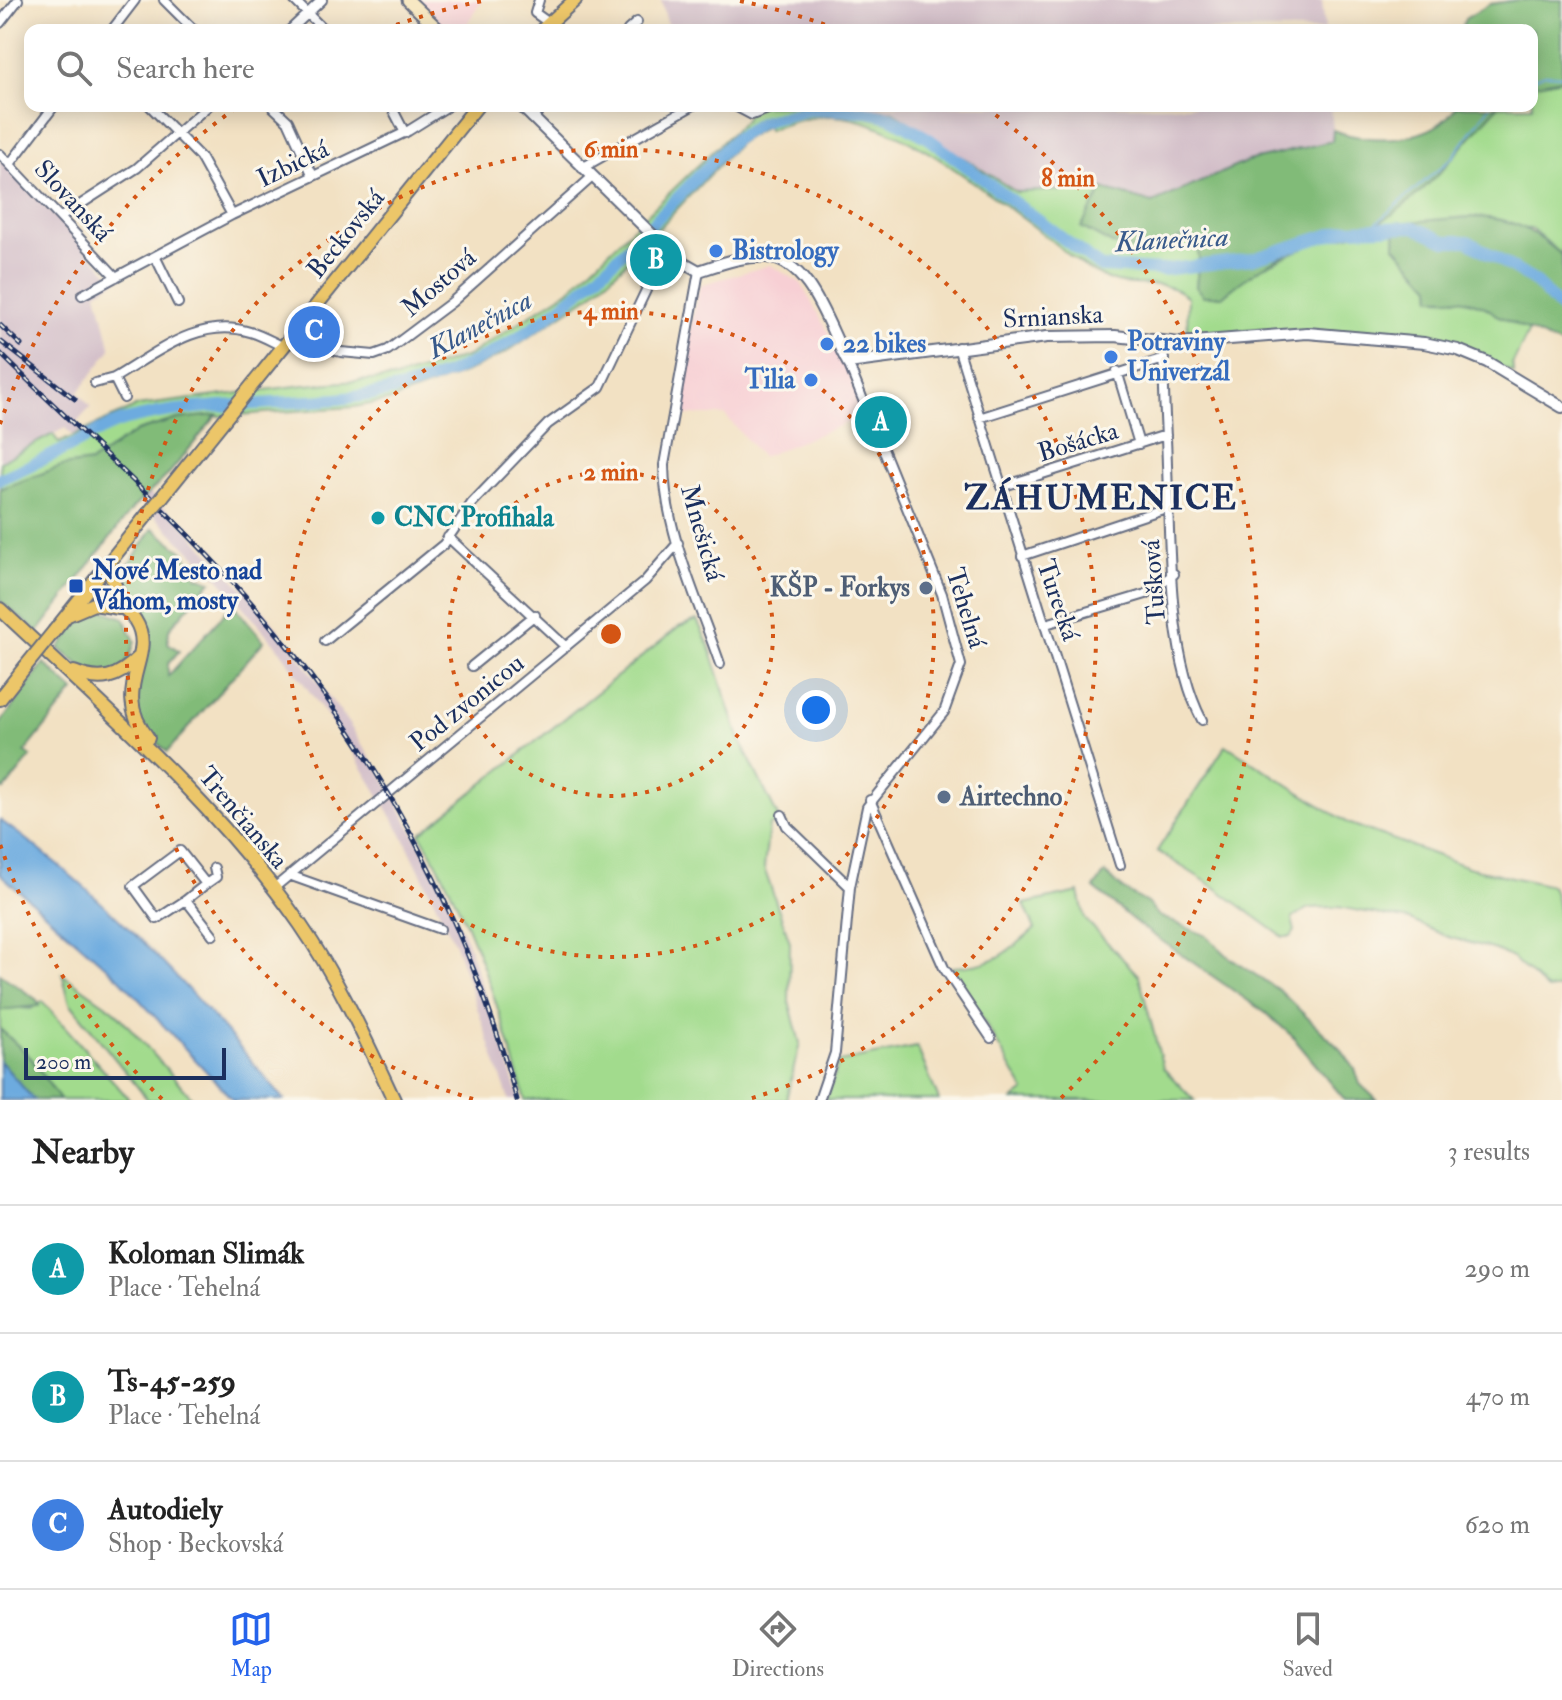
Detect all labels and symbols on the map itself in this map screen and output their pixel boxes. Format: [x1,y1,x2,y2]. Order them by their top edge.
street label: Izbická [252,133,334,195]
text: 6 min [584,134,639,165]
street label: Slovanská [27,153,119,249]
text: 8 min [1041,163,1095,194]
street label: Beckovská [300,183,392,285]
water label: Klanečnica [1113,220,1230,261]
pin: B [630,230,682,290]
place label: Bistrology [732,235,840,268]
street label: Mostová [395,242,483,324]
marker: Bistrology [707,242,725,260]
water label: Klanečnica [420,283,538,368]
text: 4 min [582,296,639,327]
street label: Srnianska [1002,298,1104,336]
pin: C [288,302,340,362]
place label: Potraviny Univerzál [1127,326,1230,388]
place label: 22 bikes [843,328,926,360]
marker: 22 bikes [818,335,836,353]
marker: Potraviny Univerzál [1102,348,1120,366]
place label: Tilia [744,364,796,396]
marker: Tilia [802,371,820,389]
pin: A [855,392,907,452]
street label: Bošácka [1034,415,1122,469]
text: 2 min [584,457,639,488]
district label: ZÁHUMENICE [964,476,1238,520]
street label: Mnešická [673,481,731,585]
place label: CNC Profihala [394,502,555,534]
marker: CNC Profihala [369,509,387,527]
street label: Tušková [1135,538,1173,626]
place label: Nové Mesto nad Váhom, mosty [91,555,262,618]
street label: Turecká [1029,555,1087,645]
street label: Tehelná [939,564,993,652]
place label: KŠP - Forkys [770,569,910,605]
marker: Nové Mesto nad Váhom, mosty [67,577,85,595]
marker: KŠP - Forkys [917,579,935,597]
centre of rings [597,620,625,648]
street label: Pod zvonicou [403,647,531,759]
your location [796,690,836,730]
street label: Trenčianska [191,760,295,876]
place label: Airtechno [959,781,1063,813]
marker: Airtechno [935,788,953,806]
scale bar [24,1044,226,1080]

